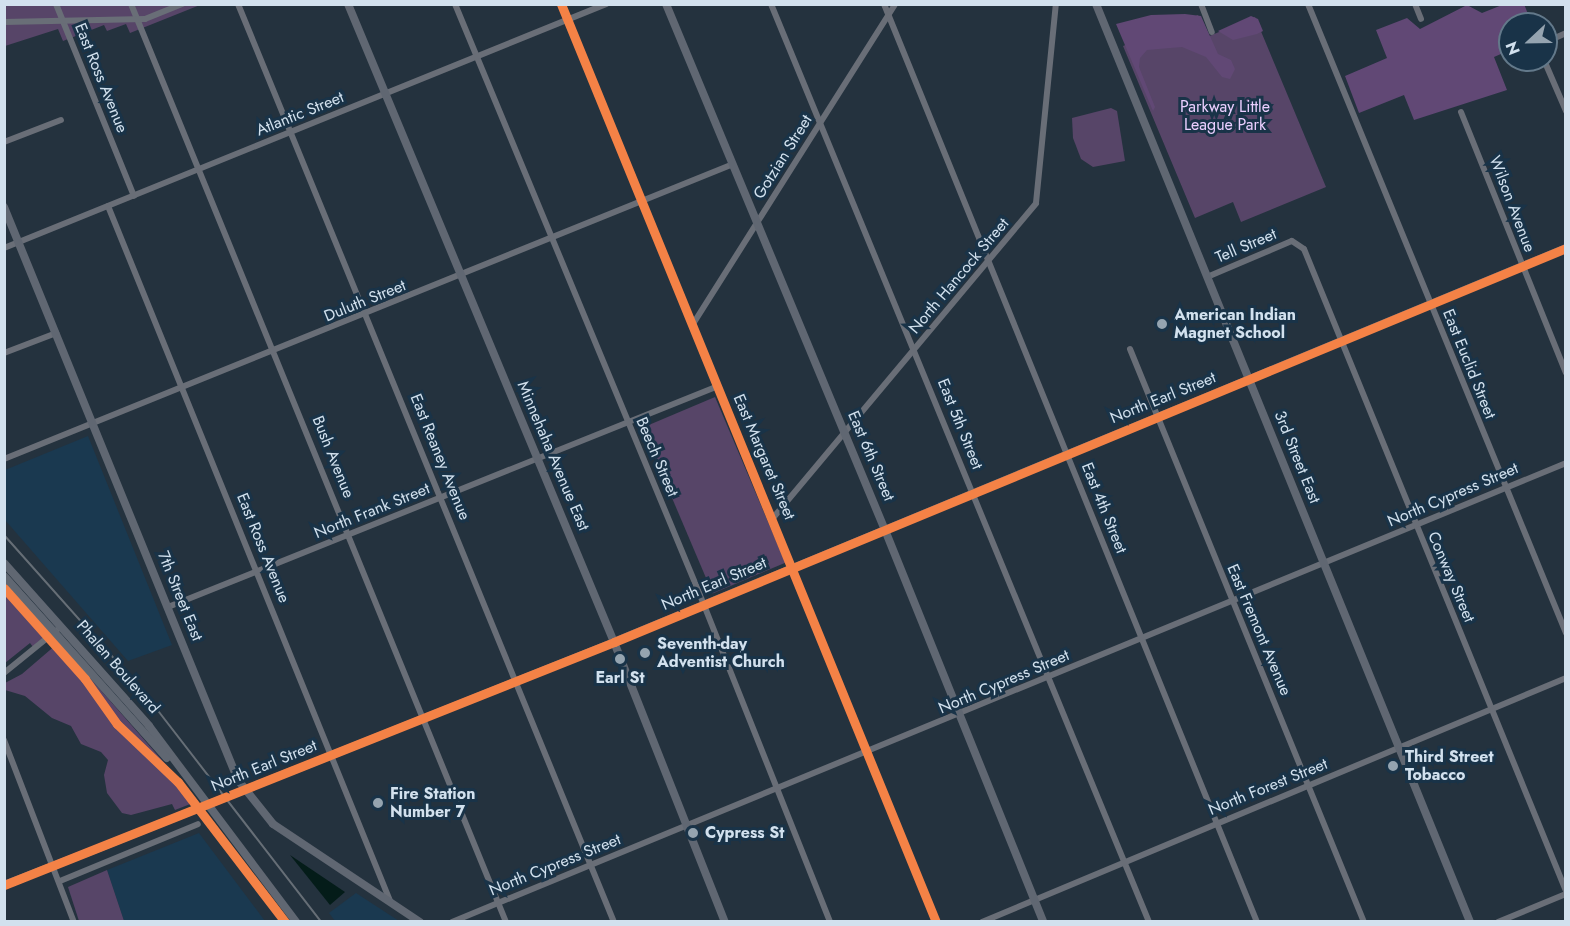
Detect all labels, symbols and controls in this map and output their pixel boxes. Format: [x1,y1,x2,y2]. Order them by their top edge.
north arrow [1498,12,1558,72]
street label: East Ross Avenue [70,20,132,136]
text: N [1500,38,1526,58]
street label: Atlantic Street [253,88,347,140]
park label: Parkway Little League Park [1180,97,1270,135]
street label: Gotzian Street [750,111,816,203]
street label: Wilson Avenue [1485,153,1539,255]
street label: North Hancock Street [905,214,1013,338]
street label: Tell Street [1213,225,1279,267]
street label: Duluth Street [321,276,409,326]
place label: American Indian Magnet School [1174,305,1296,343]
street label: East Euclid Street [1438,306,1500,422]
marker: American Indian Magnet School [1155,317,1169,331]
street label: North Earl Street [1107,368,1219,428]
street label: East 5th Street [933,376,987,472]
street label: Minnehaha Avenue East [513,378,593,534]
street label: East Reaney Avenue [406,391,474,523]
street label: East Margaret Street [729,391,799,523]
street label: East 6th Street [843,408,899,504]
street label: 3rd Street East [1270,408,1324,506]
street label: Bush Avenue [308,413,358,501]
street label: Beech Street [632,414,682,500]
street label: North Cypress Street [1385,459,1521,531]
street label: East 4th Street [1077,460,1131,556]
street label: North Frank Street [311,479,433,543]
street label: East Ross Avenue [232,490,294,606]
street label: Conway Street [1423,529,1479,625]
street label: 7th Street East [153,548,207,644]
street label: North Earl Street [659,553,769,615]
street label: East Fremont Avenue [1223,561,1295,699]
street label: Phalen Boulevard [72,617,164,717]
place label: Seventh-day Adventist Church [657,634,785,672]
marker: Seventh-day Adventist Church [638,646,652,660]
street label: North Cypress Street [936,646,1072,718]
marker: Earl St [613,652,627,666]
place label: Earl St [595,668,645,688]
street label: North Earl Street [208,736,320,796]
place label: Third Street Tobacco [1405,747,1494,785]
street label: North Forest Street [1206,754,1330,820]
marker: Third Street Tobacco [1386,759,1400,773]
place label: Fire Station Number 7 [390,784,475,822]
marker: Fire Station Number 7 [371,796,385,810]
place label: Cypress St [705,823,784,843]
marker: Cypress St [686,826,700,840]
street label: North Cypress Street [486,830,624,900]

